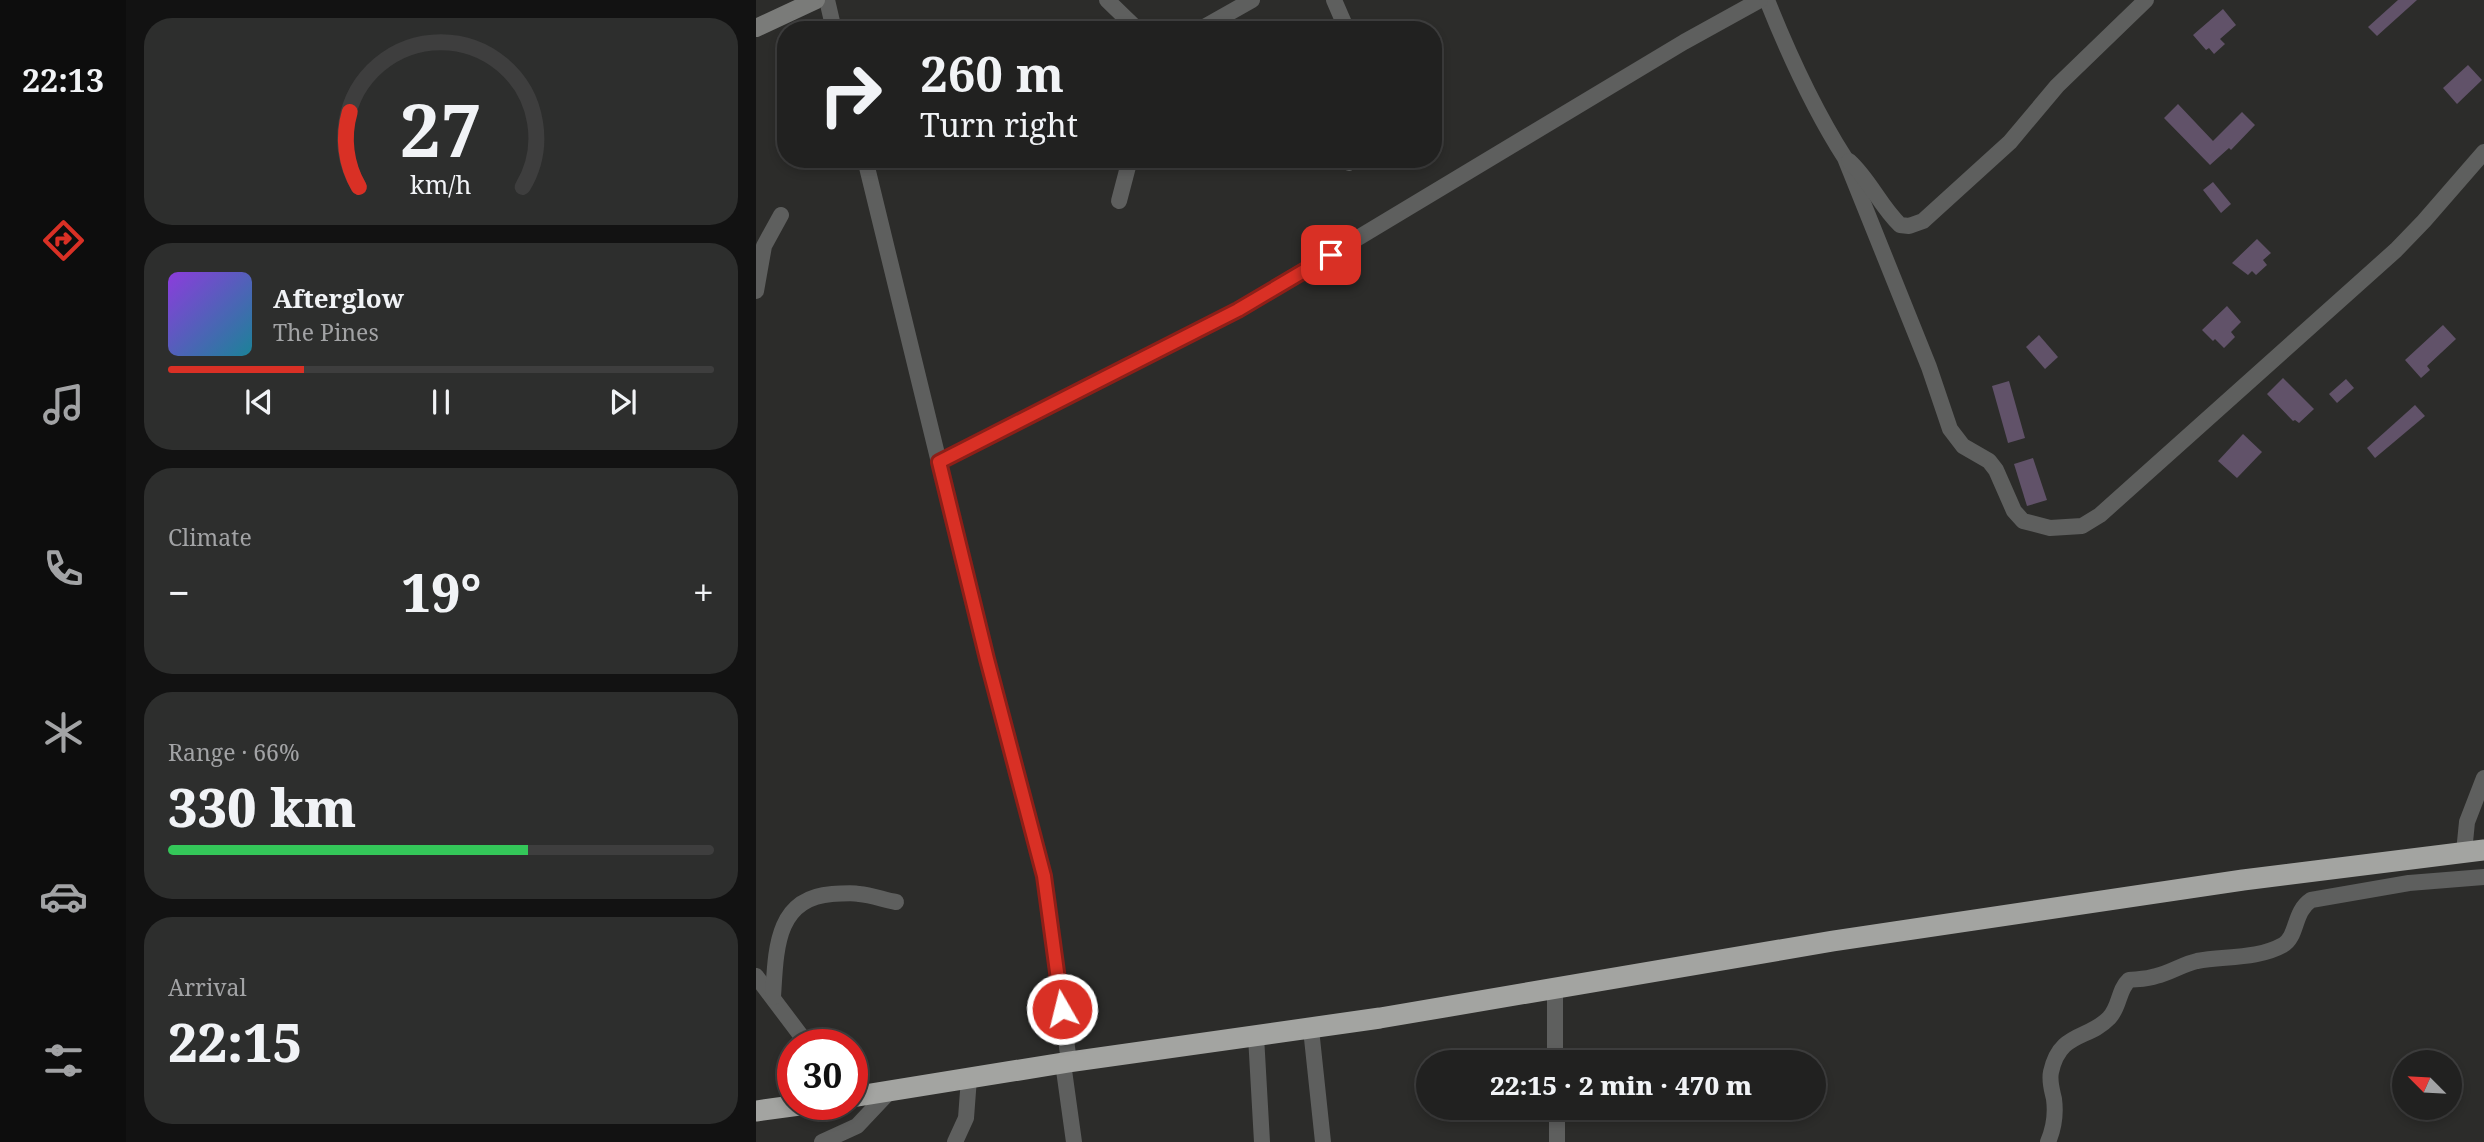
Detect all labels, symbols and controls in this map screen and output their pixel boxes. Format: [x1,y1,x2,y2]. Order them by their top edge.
text: 260 m [920,40,1064,106]
icon: right [805,49,896,140]
text: 22:13 [22,58,104,101]
text: 27 [400,80,482,179]
text: Turn right [920,103,1078,146]
text: km/h [410,167,472,201]
icon: directions [39,216,88,265]
pin [1301,225,1361,285]
icon: arrive [1312,236,1350,274]
text: Afterglow [273,280,404,316]
text: The Pines [273,316,379,348]
icon: music [39,380,88,429]
icon: previous [240,383,278,421]
icon: pause [422,383,460,421]
icon: next [604,383,642,421]
text: Climate [168,521,252,553]
icon: phone [39,544,88,593]
text: 19° [401,556,481,627]
text: − [168,566,190,618]
text: + [693,566,714,618]
icon: climate [39,708,88,757]
text: Range · 66% [168,736,300,768]
text: 330 km [168,771,356,842]
icon: car [39,872,88,921]
text: Arrival [168,971,247,1003]
position arrow [1025,972,1099,1046]
text: 22:15 [168,1006,302,1077]
speed limit sign: 30 [777,1029,868,1120]
icon: filters [39,1036,88,1085]
north arrow [2392,1050,2462,1120]
map controls [2392,1050,2462,1120]
text: 22:15 · 2 min · 470 m [1490,1067,1752,1103]

